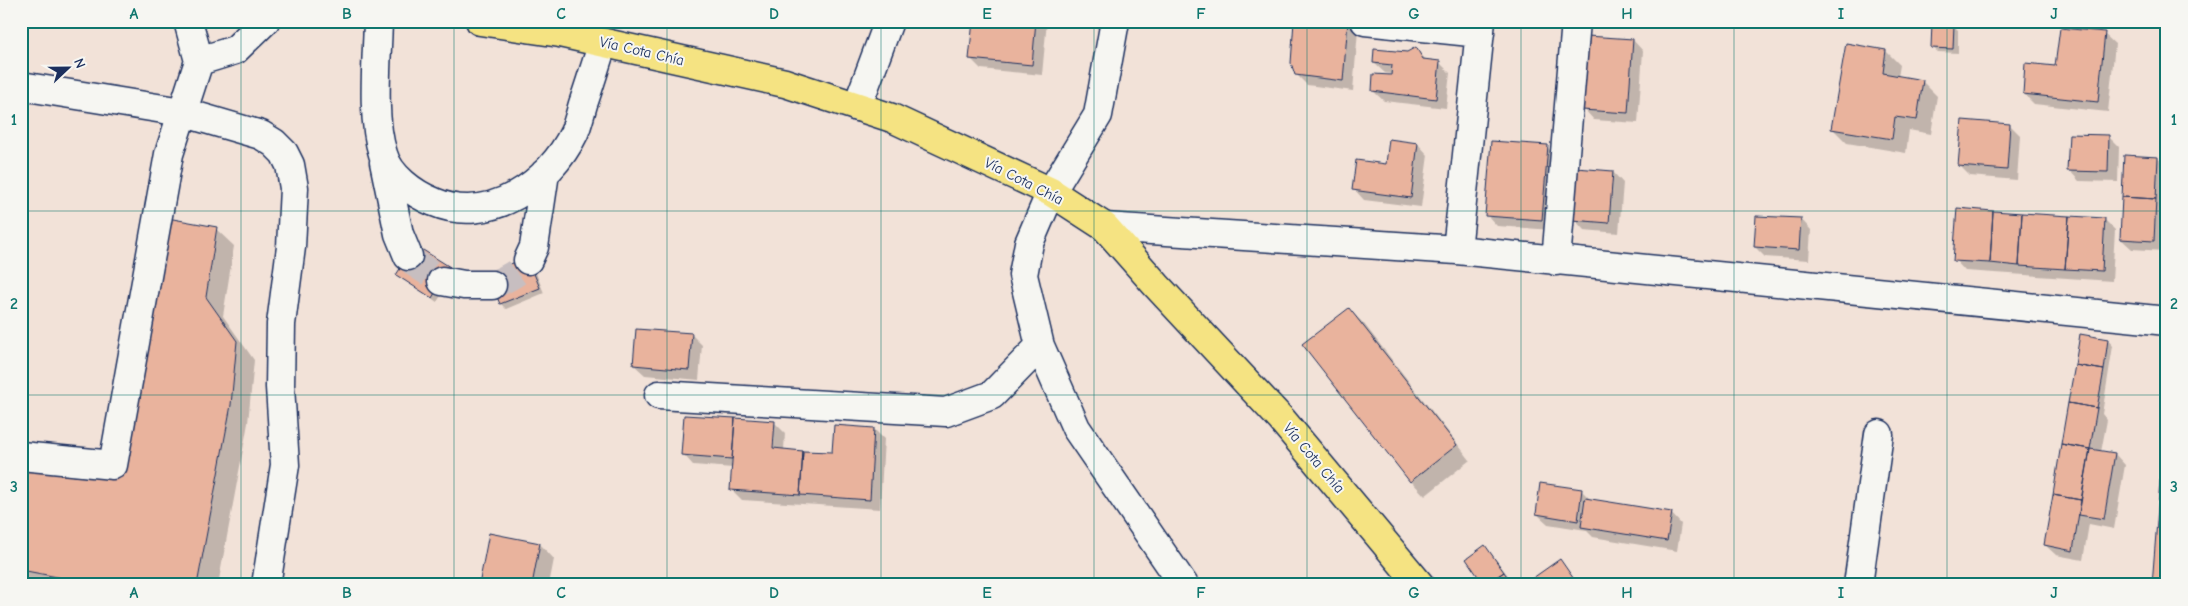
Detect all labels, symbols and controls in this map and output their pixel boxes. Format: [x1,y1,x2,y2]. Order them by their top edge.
text: A [130,5,139,23]
text: B [342,5,352,23]
text: C [556,5,566,23]
text: D [769,5,779,23]
text: E [982,5,992,23]
text: F [1196,5,1206,23]
text: G [1408,5,1420,23]
text: H [1621,5,1633,23]
text: I [1838,5,1844,23]
text: J [2050,5,2058,23]
street label: Vía Cota Chía [598,33,686,69]
north arrow [42,42,92,92]
text: N [70,56,89,71]
text: 1 [11,111,17,129]
text: 1 [2171,111,2177,129]
street label: Vía Cota Chía [981,153,1067,209]
text: 2 [10,295,18,313]
text: 2 [2170,295,2178,313]
street label: Vía Cota Chía [1279,419,1349,497]
text: 3 [10,478,18,496]
text: 3 [2170,478,2178,496]
text: A [130,584,139,602]
text: B [342,584,352,602]
text: C [556,584,566,602]
text: D [769,584,779,602]
text: E [982,584,992,602]
text: F [1196,584,1206,602]
text: G [1408,584,1420,602]
text: H [1621,584,1633,602]
text: I [1838,584,1844,602]
text: J [2050,584,2058,602]

